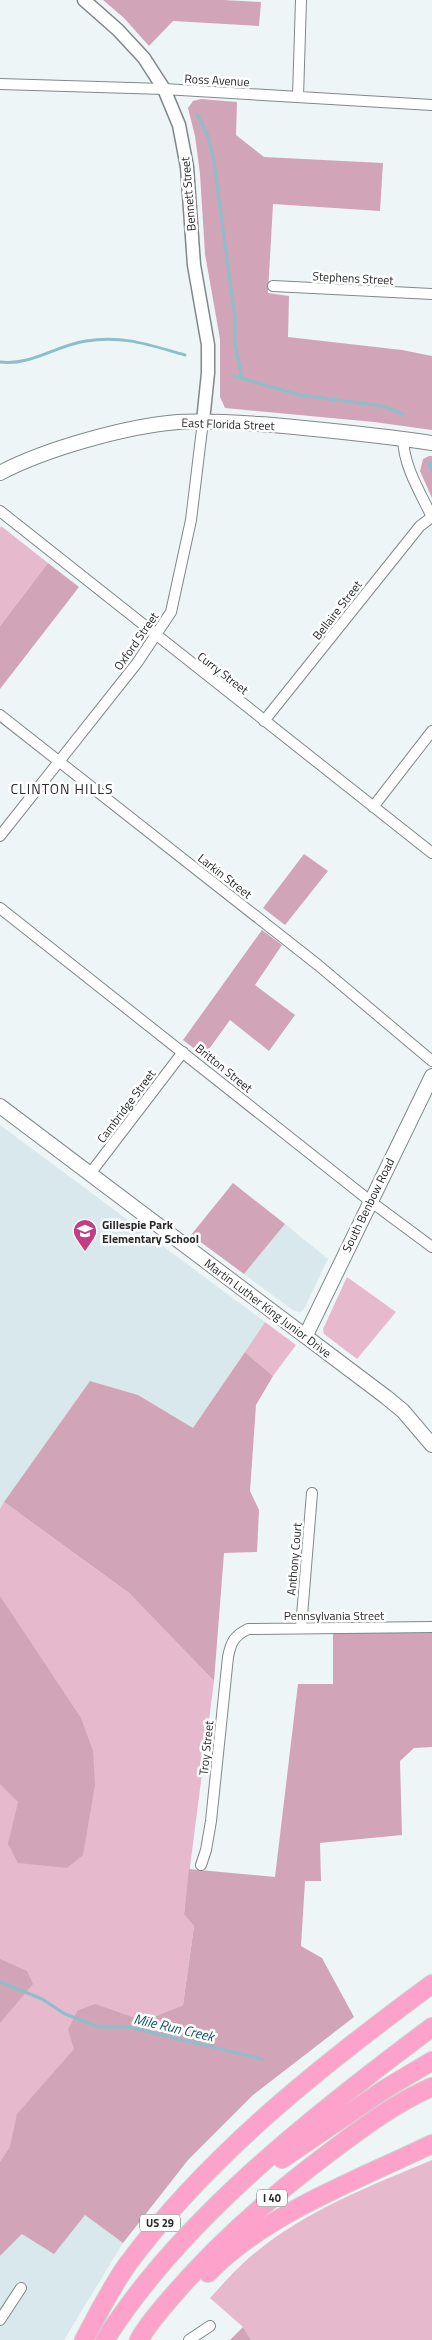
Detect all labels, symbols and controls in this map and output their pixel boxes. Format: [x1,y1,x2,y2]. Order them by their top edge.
street label: Ross Avenue [184,69,250,91]
street label: Bennett Street [175,155,201,232]
street label: Stephens Street [312,266,395,290]
street label: East Florida Street [181,413,276,435]
street label: Bellaire Street [308,575,367,644]
street label: Oxford Street [109,607,164,674]
street label: Curry Street [193,647,253,700]
district label: CLINTON HILLS [11,778,114,799]
street label: Larkin Street [194,849,257,904]
street label: Britton Street [191,1039,257,1098]
street label: Cambridge Street [92,1065,160,1147]
street label: South Benbow Road [337,1155,399,1255]
place label: Gillespie Park Elementary School [102,1215,199,1248]
school or university icon: Gillespie Park Elementary School [72,1218,98,1252]
street label: Martin Luther King Junior Drive [200,1254,336,1362]
street label: Anthony Court [281,1521,307,1596]
street label: Pennsylvania Street [284,1606,385,1625]
street label: Troy Street [194,1719,218,1776]
water label: Mile Run Creek [132,2008,218,2047]
road number: I 40 [257,2190,287,2206]
road number: US 29 [140,2214,180,2232]

